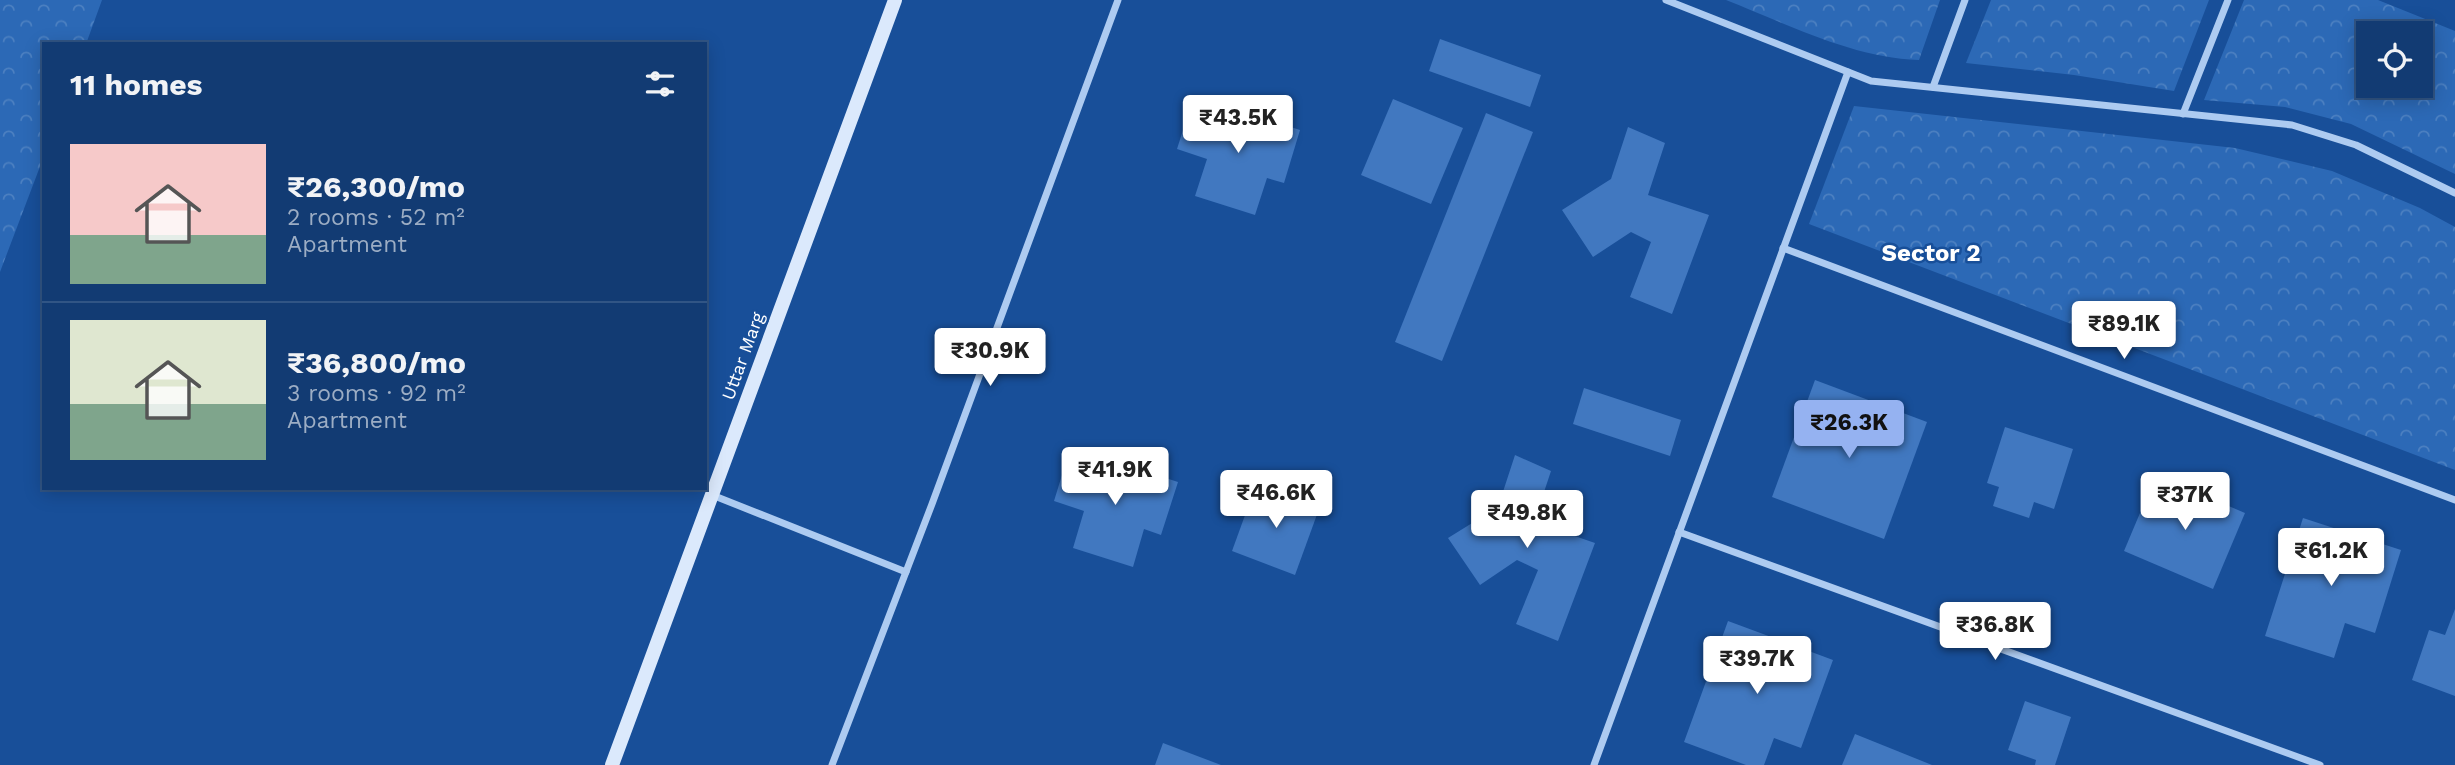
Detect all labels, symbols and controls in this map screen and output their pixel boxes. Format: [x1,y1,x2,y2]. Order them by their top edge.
map controls [2356,21,2433,98]
button: locate [2356,21,2433,98]
icon: filters [641,65,679,103]
text: 11 homes [70,67,203,102]
pin: ₹43.5K [1181,96,1295,155]
text: ₹43.5K [1199,104,1277,131]
text: ₹26,300/mo [287,169,465,204]
icon: home [126,172,210,256]
text: 2 rooms · 52 m² [287,204,465,231]
text: Apartment [287,231,407,258]
district label: Sector 2 [1882,239,1980,267]
pin: ₹89.1K [2067,302,2181,361]
street label: Uttar Marg [717,309,768,403]
text: ₹89.1K [2088,310,2160,337]
pin: ₹30.9K [933,328,1047,388]
text: ₹30.9K [951,337,1029,364]
text: ₹36,800/mo [287,345,466,380]
icon: home [126,348,210,432]
text: 3 rooms · 92 m² [287,380,466,407]
pin: ₹26.3K [1792,400,1906,460]
text: Apartment [287,407,407,434]
text: ₹26.3K [1810,409,1888,436]
pin: ₹41.9K [1058,448,1172,507]
text: ₹41.9K [1078,456,1152,483]
pin: ₹46.6K [1219,470,1333,530]
pin: ₹37K [2144,472,2226,532]
text: ₹46.6K [1236,479,1316,506]
text: ₹37K [2157,481,2213,508]
pin: ₹49.8K [1470,490,1584,550]
text: ₹49.8K [1487,499,1567,526]
pin: ₹61.2K [2274,528,2388,588]
text: ₹61.2K [2294,537,2368,564]
pin: ₹36.8K [1938,602,2052,662]
text: ₹36.8K [1956,611,2034,638]
pin: ₹39.7K [1700,636,1814,696]
text: ₹39.7K [1719,645,1795,672]

